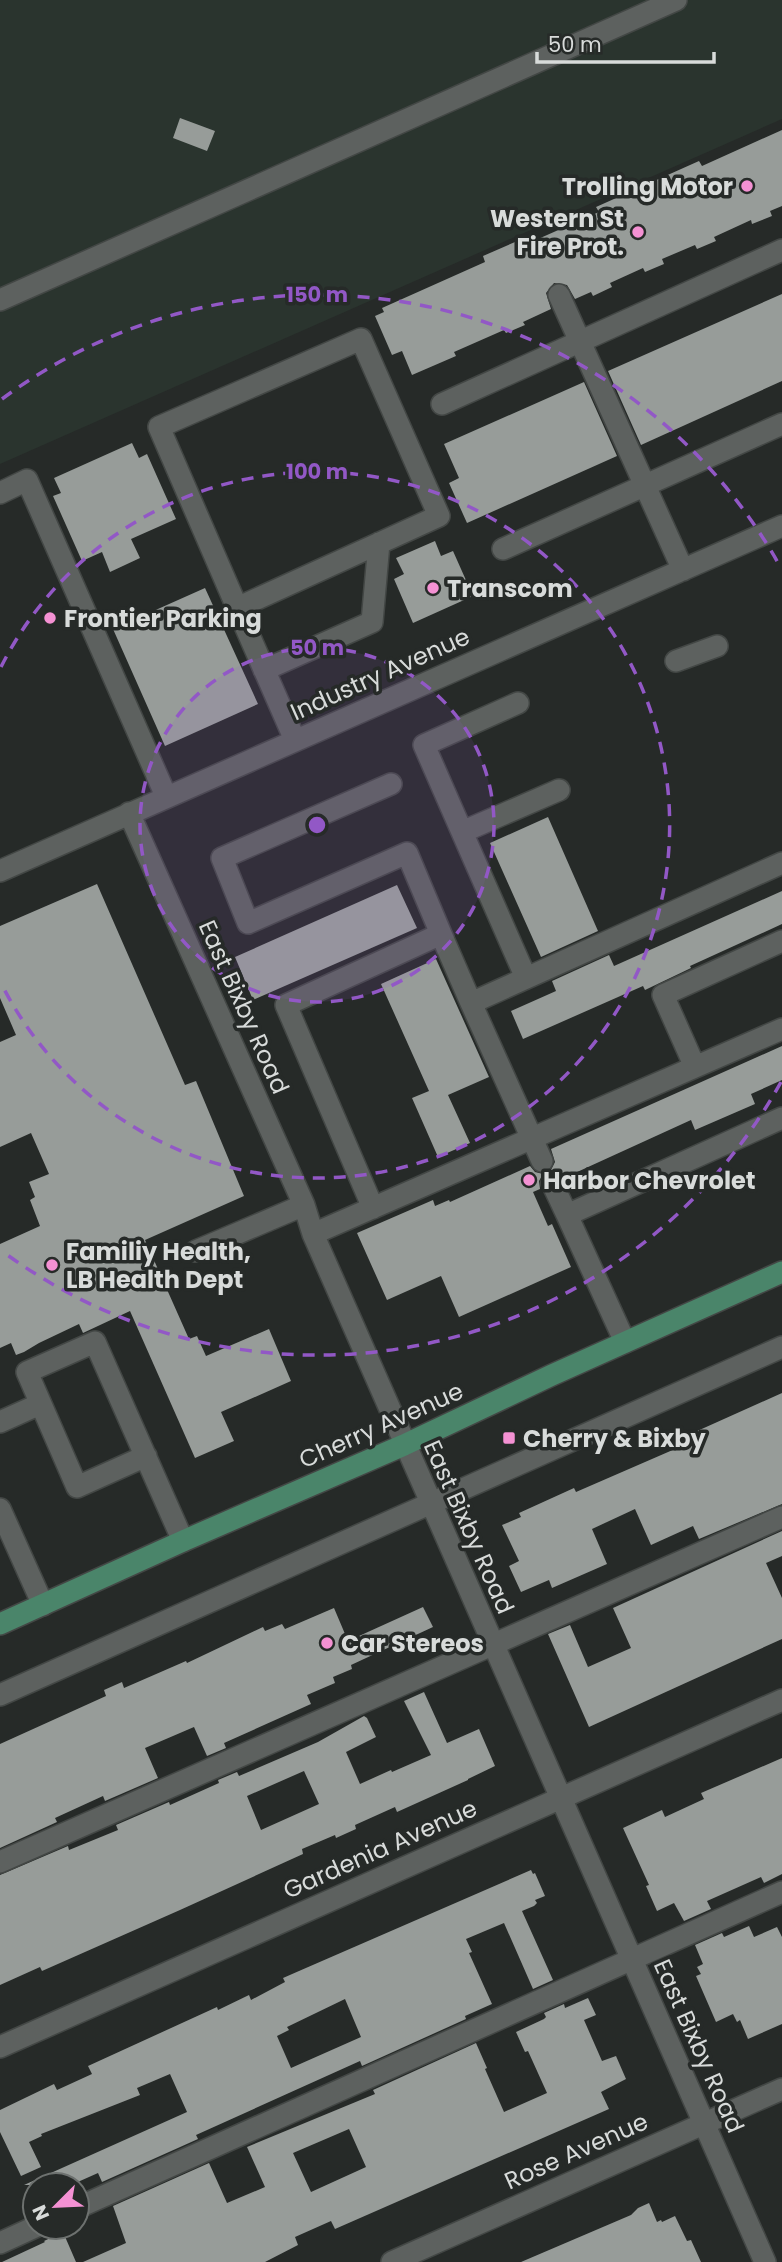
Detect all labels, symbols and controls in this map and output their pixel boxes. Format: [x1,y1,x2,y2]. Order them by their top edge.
scale bar [537,21,714,65]
text: 50 m [548,30,602,59]
place label: Trolling Motor [562,170,733,203]
marker: Trolling Motor [739,178,755,194]
place label: Western St Fire Prot. [490,202,624,263]
marker: Western St Fire Prot. [630,224,646,240]
text: 150 m [286,280,348,309]
text: 100 m [286,457,348,486]
place label: Transcom [447,572,573,605]
marker: Transcom [425,580,441,596]
place label: Frontier Parking [64,602,262,635]
marker: Frontier Parking [42,610,58,626]
street label: Industry Avenue [285,620,475,728]
text: 50 m [290,633,344,662]
centre of rings [305,813,329,837]
street label: East Bixby Road [191,915,297,1099]
place label: Harbor Chevrolet [543,1164,756,1197]
marker: Harbor Chevrolet [521,1172,537,1188]
place label: Familiy Health, LB Health Dept [66,1235,251,1296]
marker: Familiy Health, LB Health Dept [44,1257,60,1273]
street label: Cherry Avenue [294,1374,468,1476]
place label: Cherry & Bixby [523,1422,707,1455]
marker: Cherry & Bixby [501,1430,517,1446]
street label: East Bixby Road [416,1435,522,1619]
place label: Car Stereos [341,1627,484,1660]
marker: Car Stereos [319,1635,335,1651]
street label: Gardenia Avenue [278,1791,482,1907]
street label: East Bixby Road [646,1954,752,2138]
street label: Rose Avenue [499,2105,653,2197]
north arrow [21,2171,91,2241]
text: N [26,2201,56,2225]

